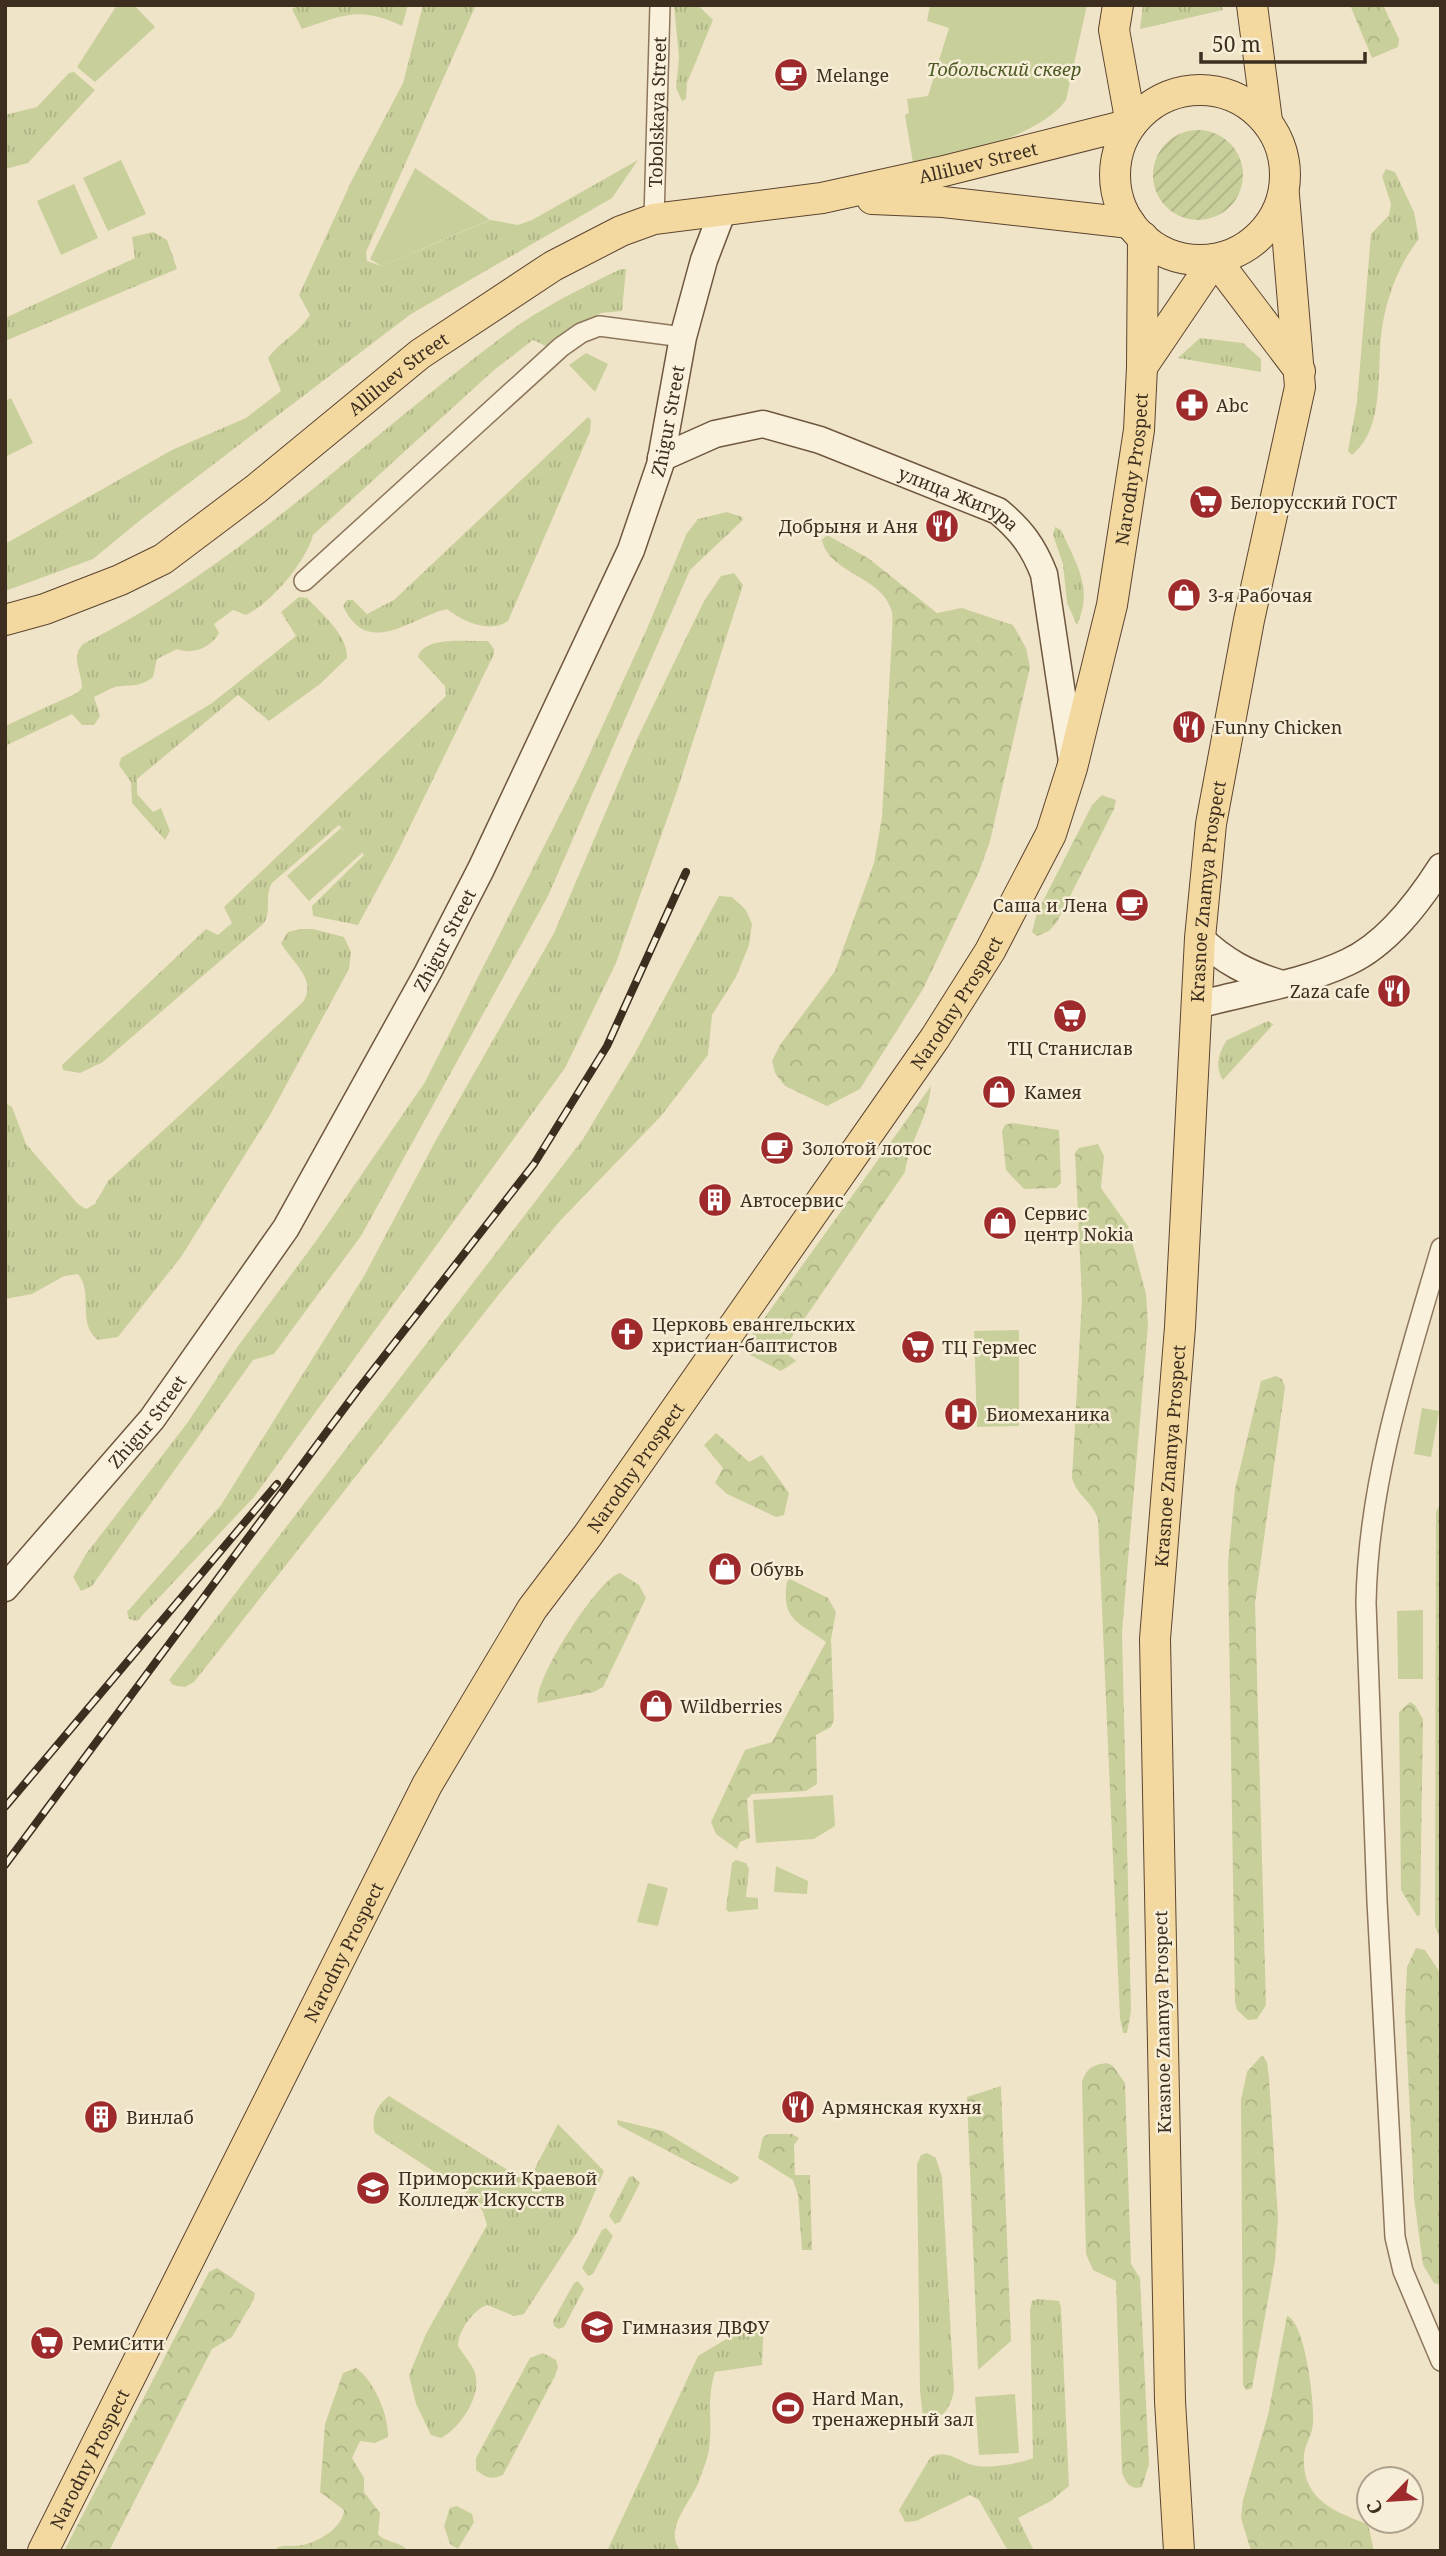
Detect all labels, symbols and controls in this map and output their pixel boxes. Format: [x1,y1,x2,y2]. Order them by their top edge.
scale bar [1201,21,1366,65]
text: 50 m [1212,30,1261,58]
street label: Tobolskaya Street [643,36,671,188]
cafe icon: Melange [772,56,810,94]
park label: Тобольский сквер [927,57,1081,81]
place label: Melange [816,63,889,87]
street label: Alliluev Street [916,136,1040,188]
street label: Alliluev Street [343,327,453,421]
street label: Zhigur Street [645,363,690,480]
pharmacy icon: Abc [1173,386,1211,424]
street label: Narodny Prospect [1109,392,1153,547]
place label: Abc [1216,393,1249,417]
street label: улица Жигура [895,460,1024,536]
supermarket icon: Белорусский ГОСТ [1187,483,1225,521]
place label: Белорусский ГОСТ [1230,490,1397,514]
restaurant icon: Добрыня и Аня [923,507,961,545]
place label: Добрыня и Аня [779,514,918,538]
shop icon: 3-я Рабочая [1165,576,1203,614]
place label: 3-я Рабочая [1208,583,1313,607]
restaurant icon: Funny Chicken [1170,708,1208,746]
place label: Funny Chicken [1214,715,1343,739]
street label: Krasnoe Znamya Prospect [1185,778,1231,1003]
street label: Zhigur Street [408,885,481,996]
cafe icon: Саша и Лена [1113,886,1151,924]
place label: Саша и Лена [993,893,1108,917]
street label: Narodny Prospect [905,932,1008,1074]
restaurant icon: Zaza cafe [1375,972,1413,1010]
place label: Zaza cafe [1290,979,1370,1003]
supermarket icon: ТЦ Станислав [1051,997,1089,1035]
place label: ТЦ Станислав [1007,1036,1133,1060]
shop icon: Камея [980,1073,1018,1111]
place label: Камея [1024,1080,1082,1104]
cafe icon: Золотой лотос [758,1129,796,1167]
place label: Золотой лотос [802,1136,932,1160]
building icon: Автосервис [696,1181,734,1219]
place label: Автосервис [740,1188,844,1212]
place label: Сервис центр Nokia [1024,1201,1134,1246]
shop icon: Сервис центр Nokia [981,1204,1019,1242]
place label: Церковь евангельских христиан-баптистов [652,1312,856,1357]
church icon: Церковь евангельских христиан-баптистов [608,1315,646,1353]
supermarket icon: ТЦ Гермес [899,1328,937,1366]
place label: ТЦ Гермес [942,1335,1037,1359]
street label: Krasnoe Znamya Prospect [1149,1344,1191,1568]
street label: Zhigur Street [103,1370,191,1473]
hospital icon: Биомеханика [942,1395,980,1433]
street label: Narodny Prospect [581,1398,689,1537]
place label: Биомеханика [986,1402,1110,1426]
shop icon: Обувь [706,1550,744,1588]
place label: Обувь [750,1557,804,1581]
shop icon: Wildberries [637,1687,675,1725]
place label: Wildberries [680,1694,782,1718]
street label: Narodny Prospect [298,1878,388,2026]
street label: Krasnoe Znamya Prospect [1148,1910,1176,2134]
restaurant icon: Армянская кухня [779,2088,817,2126]
place label: Армянская кухня [822,2095,982,2119]
building icon: Винлаб [82,2098,120,2136]
place label: Винлаб [126,2105,194,2129]
place label: Приморский Краевой Колледж Искусств [398,2166,597,2211]
school or university icon: Приморский Краевой Колледж Искусств [354,2169,392,2207]
school or university icon: Гимназия ДВФУ [578,2308,616,2346]
place label: Гимназия ДВФУ [622,2315,770,2339]
supermarket icon: РемиСити [28,2324,66,2362]
place label: РемиСити [72,2331,164,2355]
street label: Narodny Prospect [44,2385,134,2533]
place label: Hard Man, тренажерный зал [812,2386,974,2431]
sports icon: Hard Man, тренажерный зал [769,2389,807,2427]
north arrow [1355,2465,1425,2535]
text: С [1360,2496,1389,2518]

